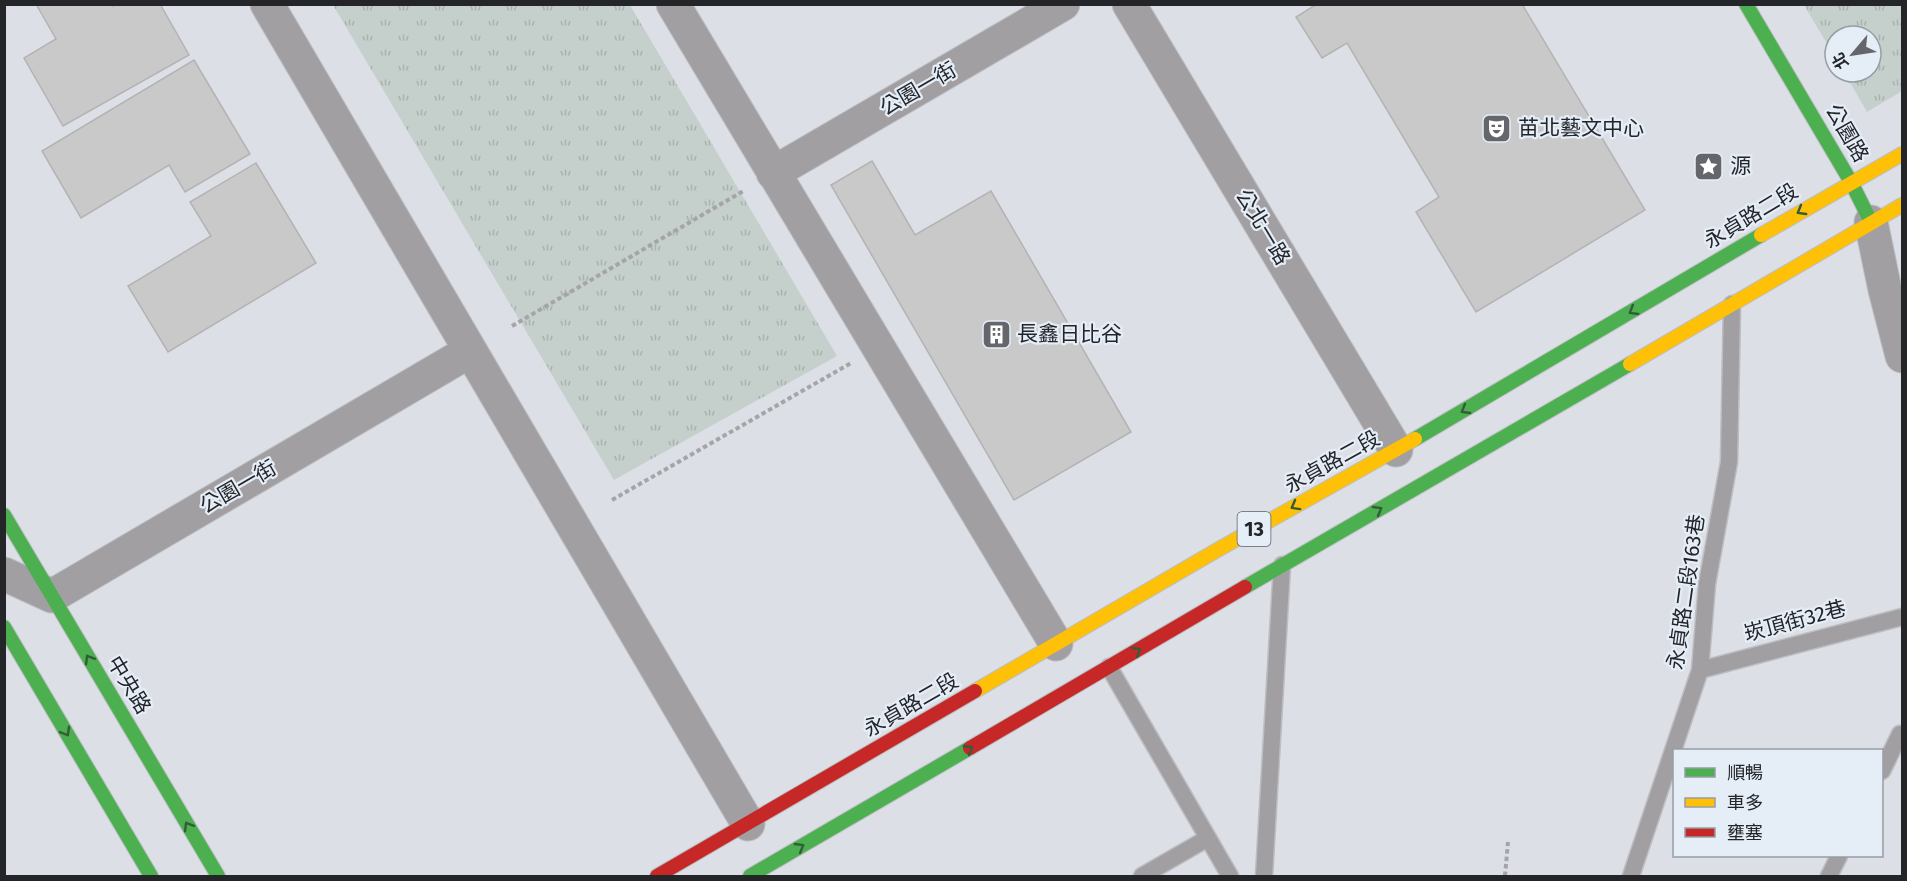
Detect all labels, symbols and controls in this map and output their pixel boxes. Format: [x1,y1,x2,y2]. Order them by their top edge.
north arrow [1823,24,1883,84]
text: 北 [1828,49,1853,73]
street label: 公園一街 [875,57,961,121]
street label: 公園路 [1820,99,1874,167]
theatre icon: 苗北藝文中心 [1481,112,1513,144]
place label: 苗北藝文中心 [1518,115,1644,141]
place icon: 源 [1693,150,1725,182]
place label: 源 [1730,153,1751,179]
street label: 永貞路二段 [1699,178,1803,254]
street label: 公北一路 [1230,184,1296,270]
one-way arrow [1797,204,1807,216]
one-way arrow [1629,303,1639,315]
building icon: 長鑫日比谷 [980,318,1012,350]
place label: 長鑫日比谷 [1017,321,1122,347]
one-way arrow [1461,402,1471,414]
street label: 永貞路二段 [1280,425,1384,499]
street label: 公園一街 [195,455,281,519]
one-way arrow [1291,499,1302,510]
one-way arrow [1372,506,1383,518]
road number: 13 [1238,512,1270,546]
street label: 永貞路二段163巷 [1662,513,1710,671]
street label: 崁頂街32巷 [1741,595,1849,647]
one-way arrow [1131,646,1141,658]
street label: 中央路 [102,651,156,719]
one-way arrow [84,655,96,665]
street label: 永貞路二段 [859,667,963,743]
one-way arrow [59,726,70,736]
one-way arrow [963,745,973,756]
legend [1673,749,1883,857]
text: 順暢 [1727,762,1763,784]
text: 車多 [1727,792,1763,814]
one-way arrow [184,822,196,832]
text: 壅塞 [1727,822,1763,844]
one-way arrow [794,843,804,854]

